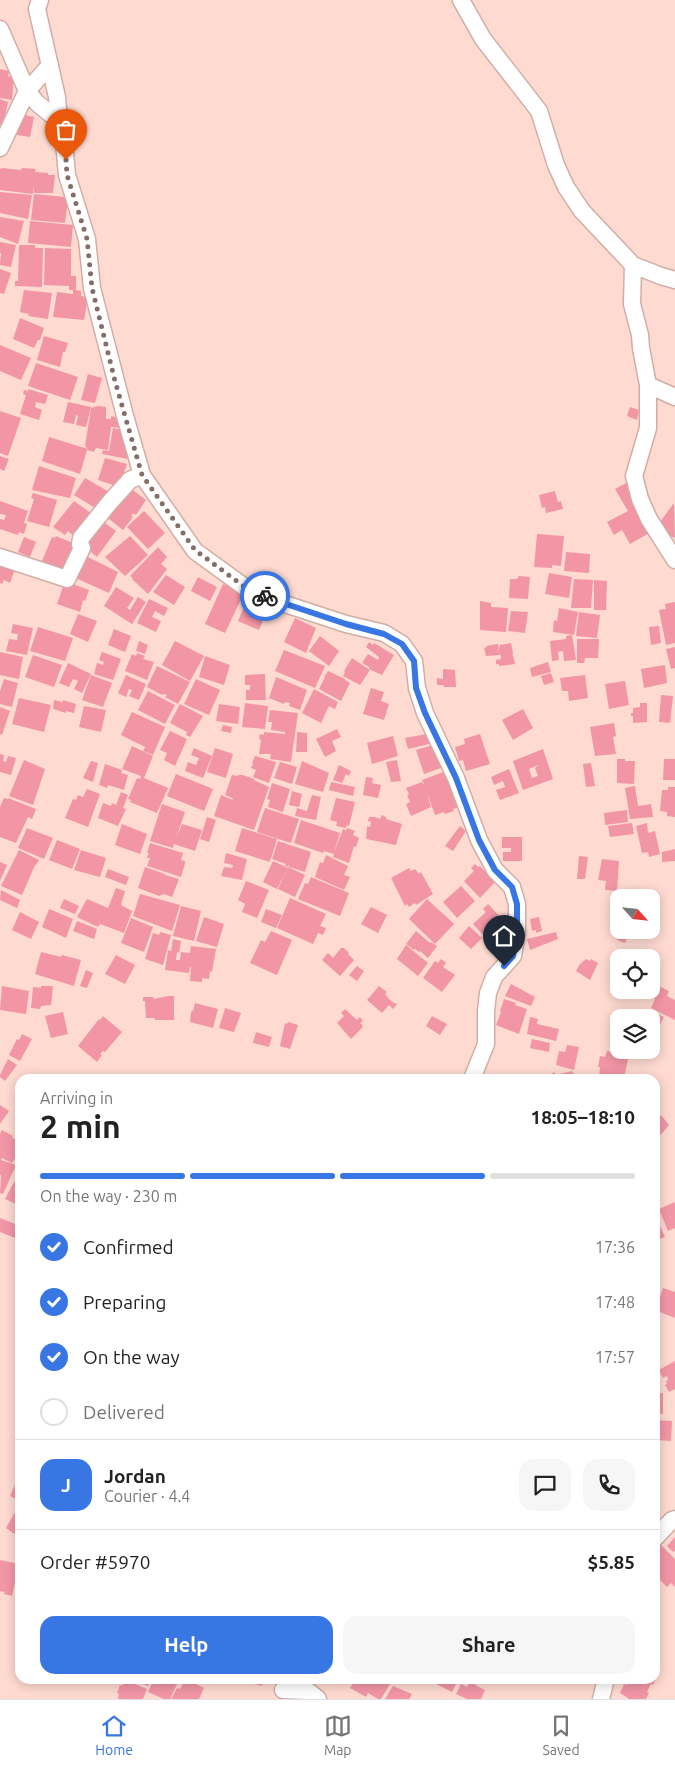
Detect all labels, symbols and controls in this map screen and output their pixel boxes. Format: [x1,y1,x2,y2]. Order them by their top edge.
pin [45,109,87,160]
icon: bag [52,116,80,144]
courier [240,571,290,621]
icon: bike [251,582,279,610]
north arrow [610,889,660,939]
map controls [610,889,660,1059]
pin [483,915,525,966]
icon: home [490,922,518,950]
button: locate [610,949,660,999]
button: layers [610,1009,660,1059]
text: Arriving in [40,1089,113,1107]
text: 18:05–18:10 [530,1106,635,1128]
text: 2 min [40,1108,121,1144]
text: On the way · 230 m [40,1187,177,1205]
icon: check [40,1233,68,1261]
text: Confirmed [83,1236,174,1258]
text: 17:36 [595,1238,635,1256]
icon: check [40,1288,68,1316]
text: Preparing [83,1291,167,1313]
text: 17:48 [595,1293,635,1311]
icon: check [40,1343,68,1371]
text: On the way [83,1346,180,1368]
text: 17:57 [595,1348,635,1366]
text: Delivered [83,1401,165,1423]
button: chat [519,1459,571,1511]
button: phone [583,1459,635,1511]
text: Jordan [104,1465,166,1487]
text: J [61,1474,71,1496]
text: Courier · 4.4 [104,1487,190,1505]
text: Order #5970 [40,1551,150,1573]
text: $5.85 [587,1551,635,1573]
button: Help [40,1616,333,1674]
button: Share [343,1616,635,1674]
tab: Home [95,1712,133,1758]
tab: Map [324,1712,352,1758]
tab: Saved [542,1712,580,1758]

